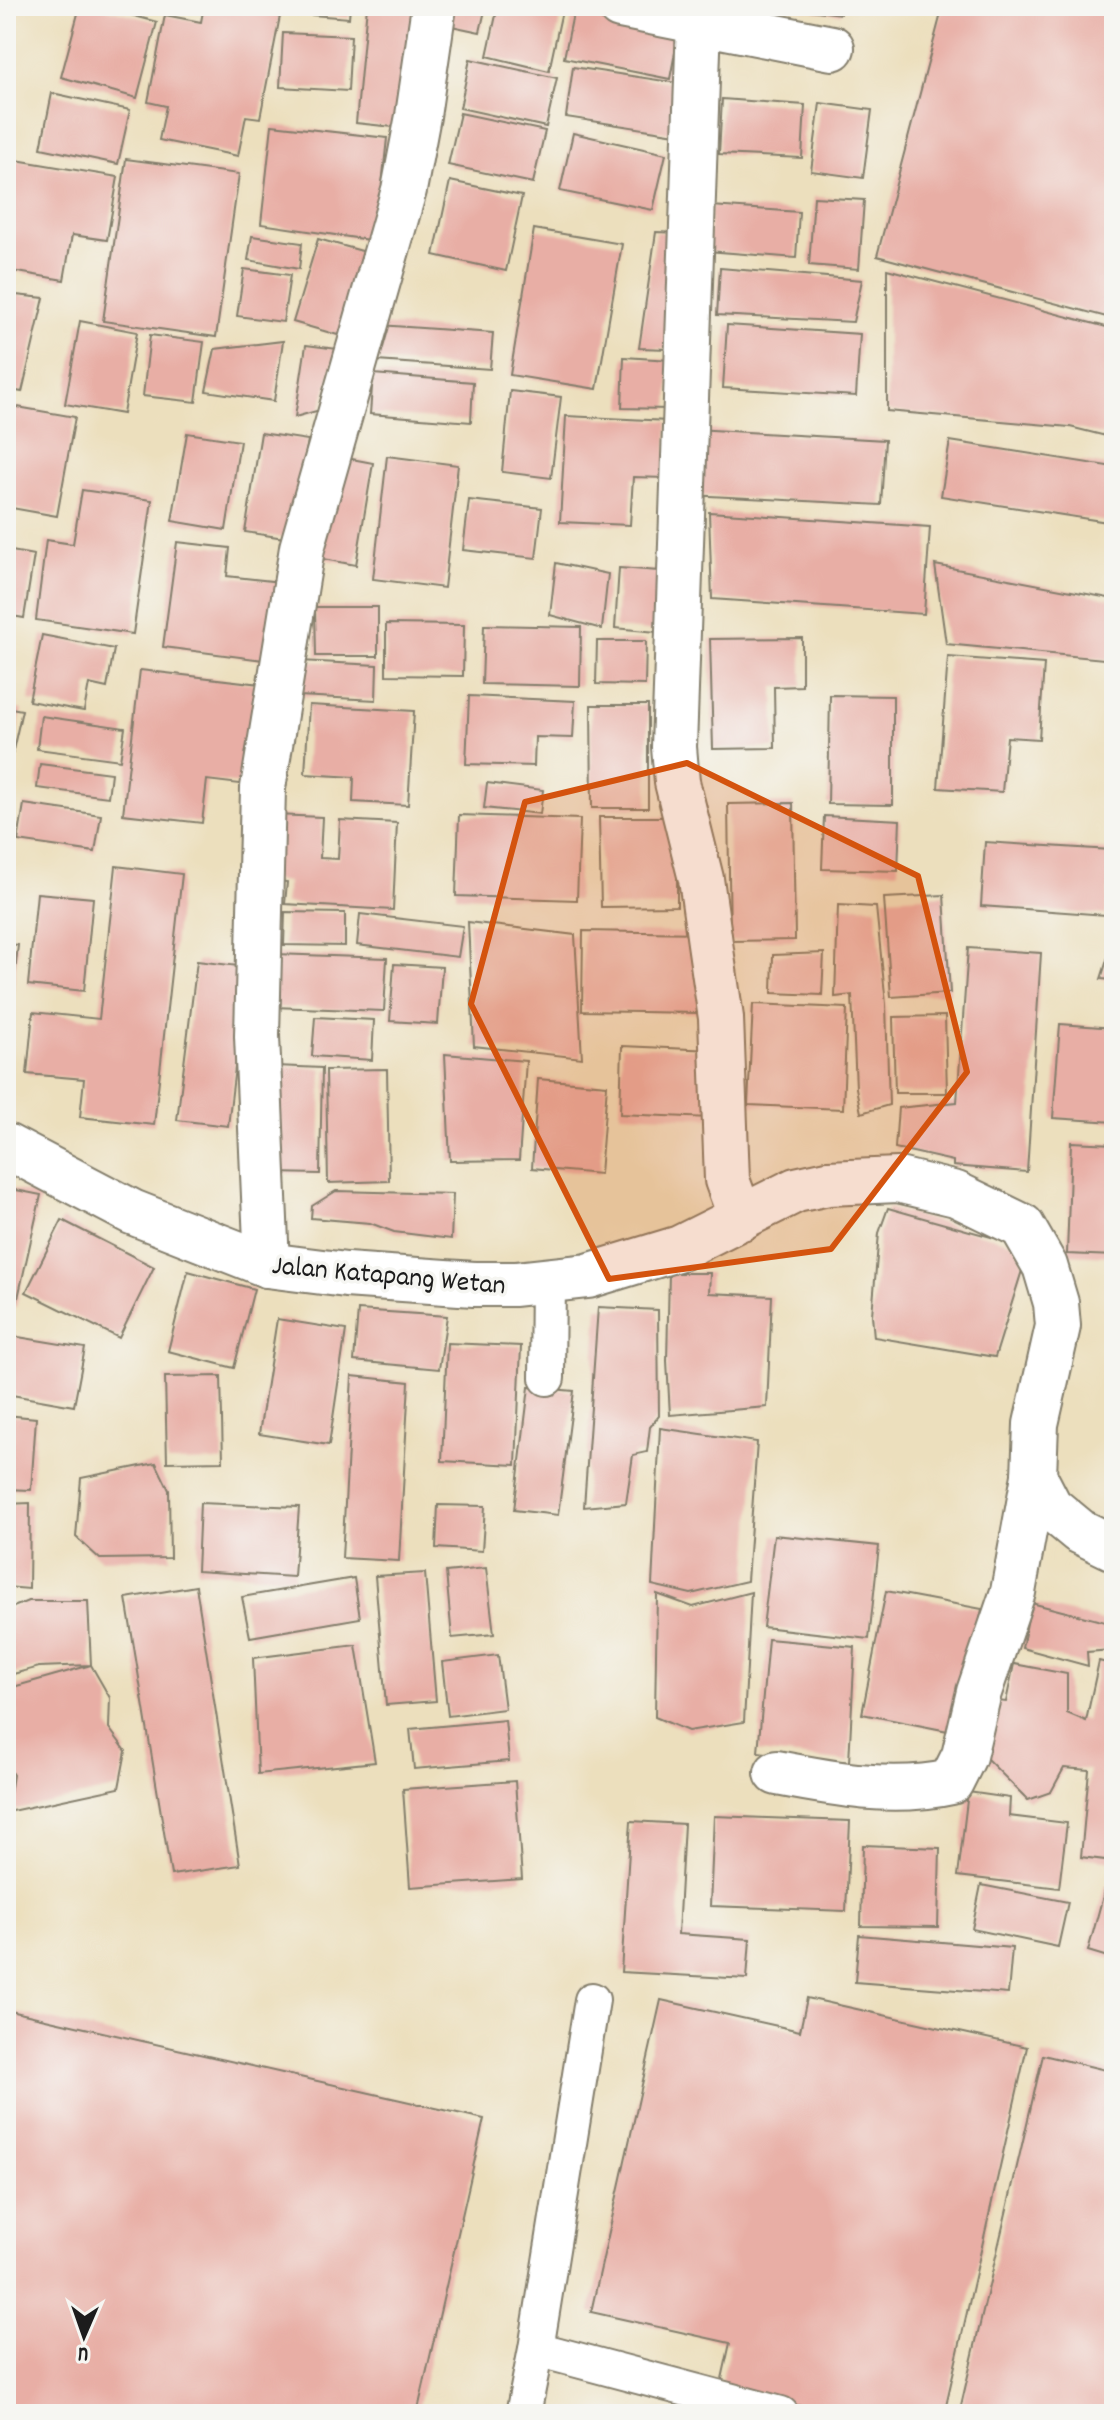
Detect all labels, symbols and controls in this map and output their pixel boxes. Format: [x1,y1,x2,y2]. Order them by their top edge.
street label: Jalan Katapang Wetan [270,1248,507,1308]
north arrow [44,2296,124,2376]
text: U [78,2337,89,2368]

